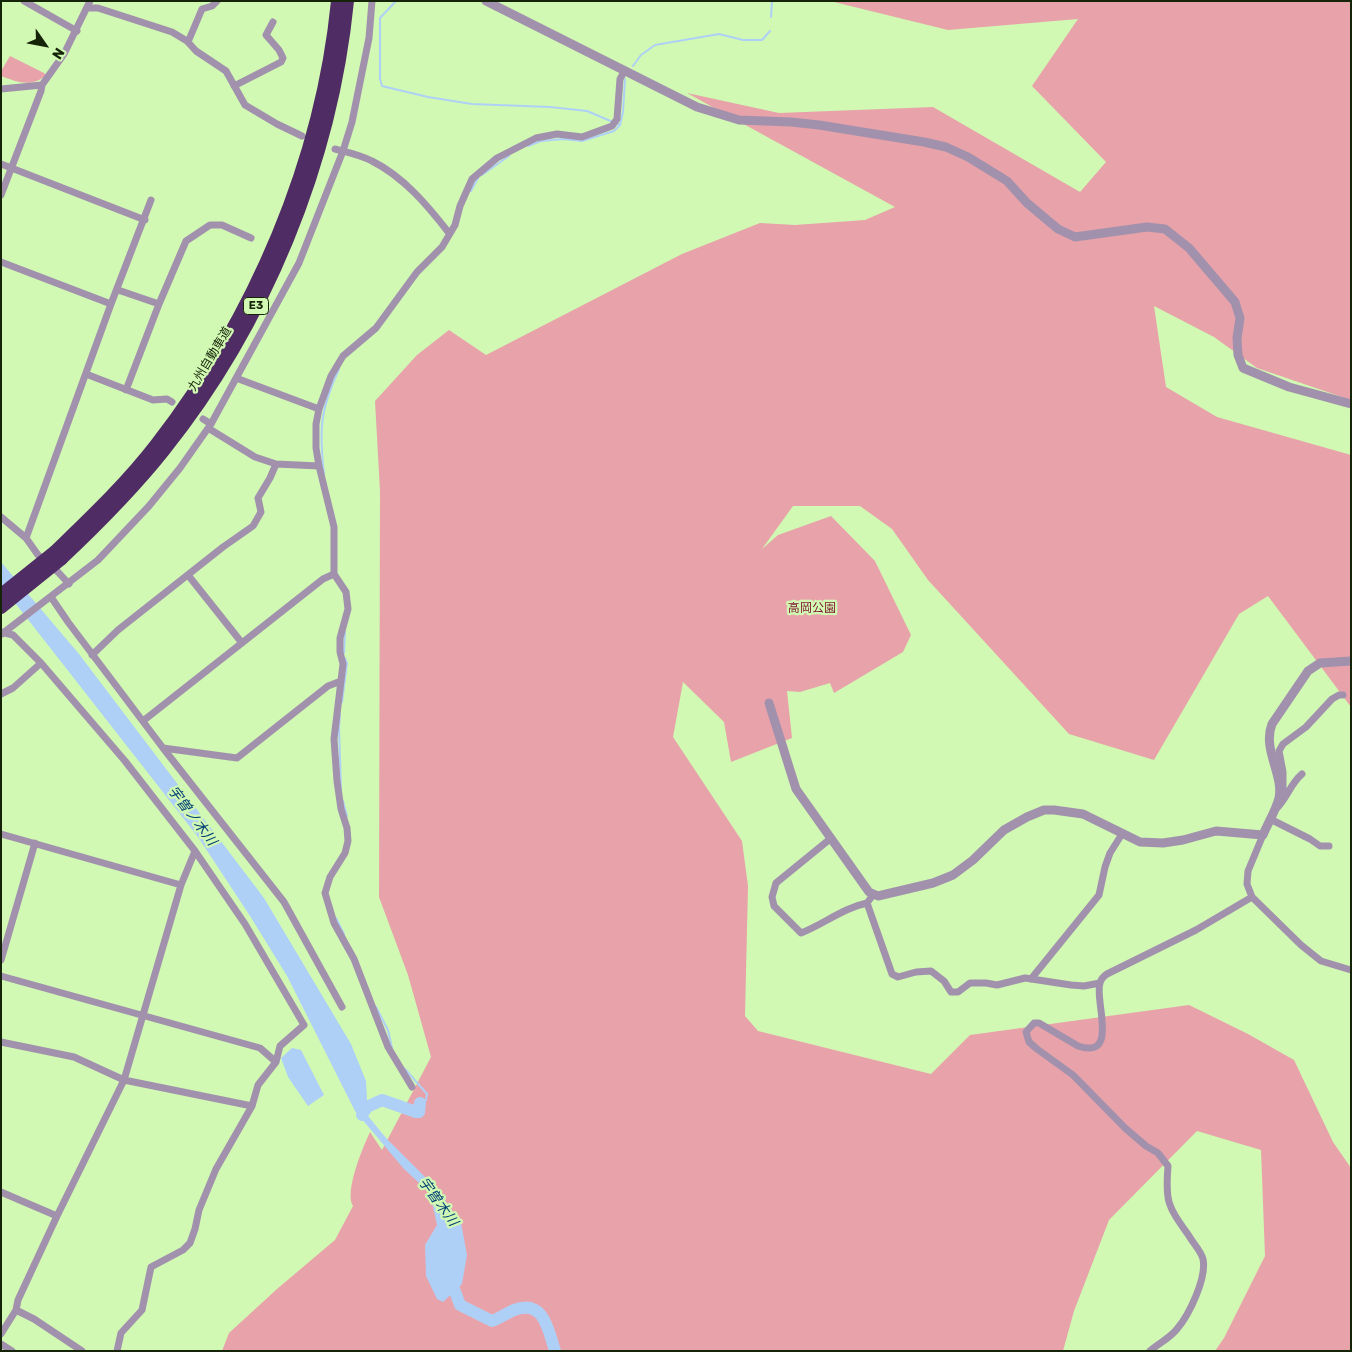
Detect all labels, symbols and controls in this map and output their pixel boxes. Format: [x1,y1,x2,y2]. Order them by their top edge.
north arrow [20,20,70,70]
text: N [48,45,68,62]
road number: E3 [244,298,268,314]
street label: 九州自動車道 [185,324,235,394]
park label: 高岡公園 [788,602,836,616]
water label: 宇曽ノ木川 [164,783,220,849]
water label: 宇曽木川 [415,1174,461,1230]

